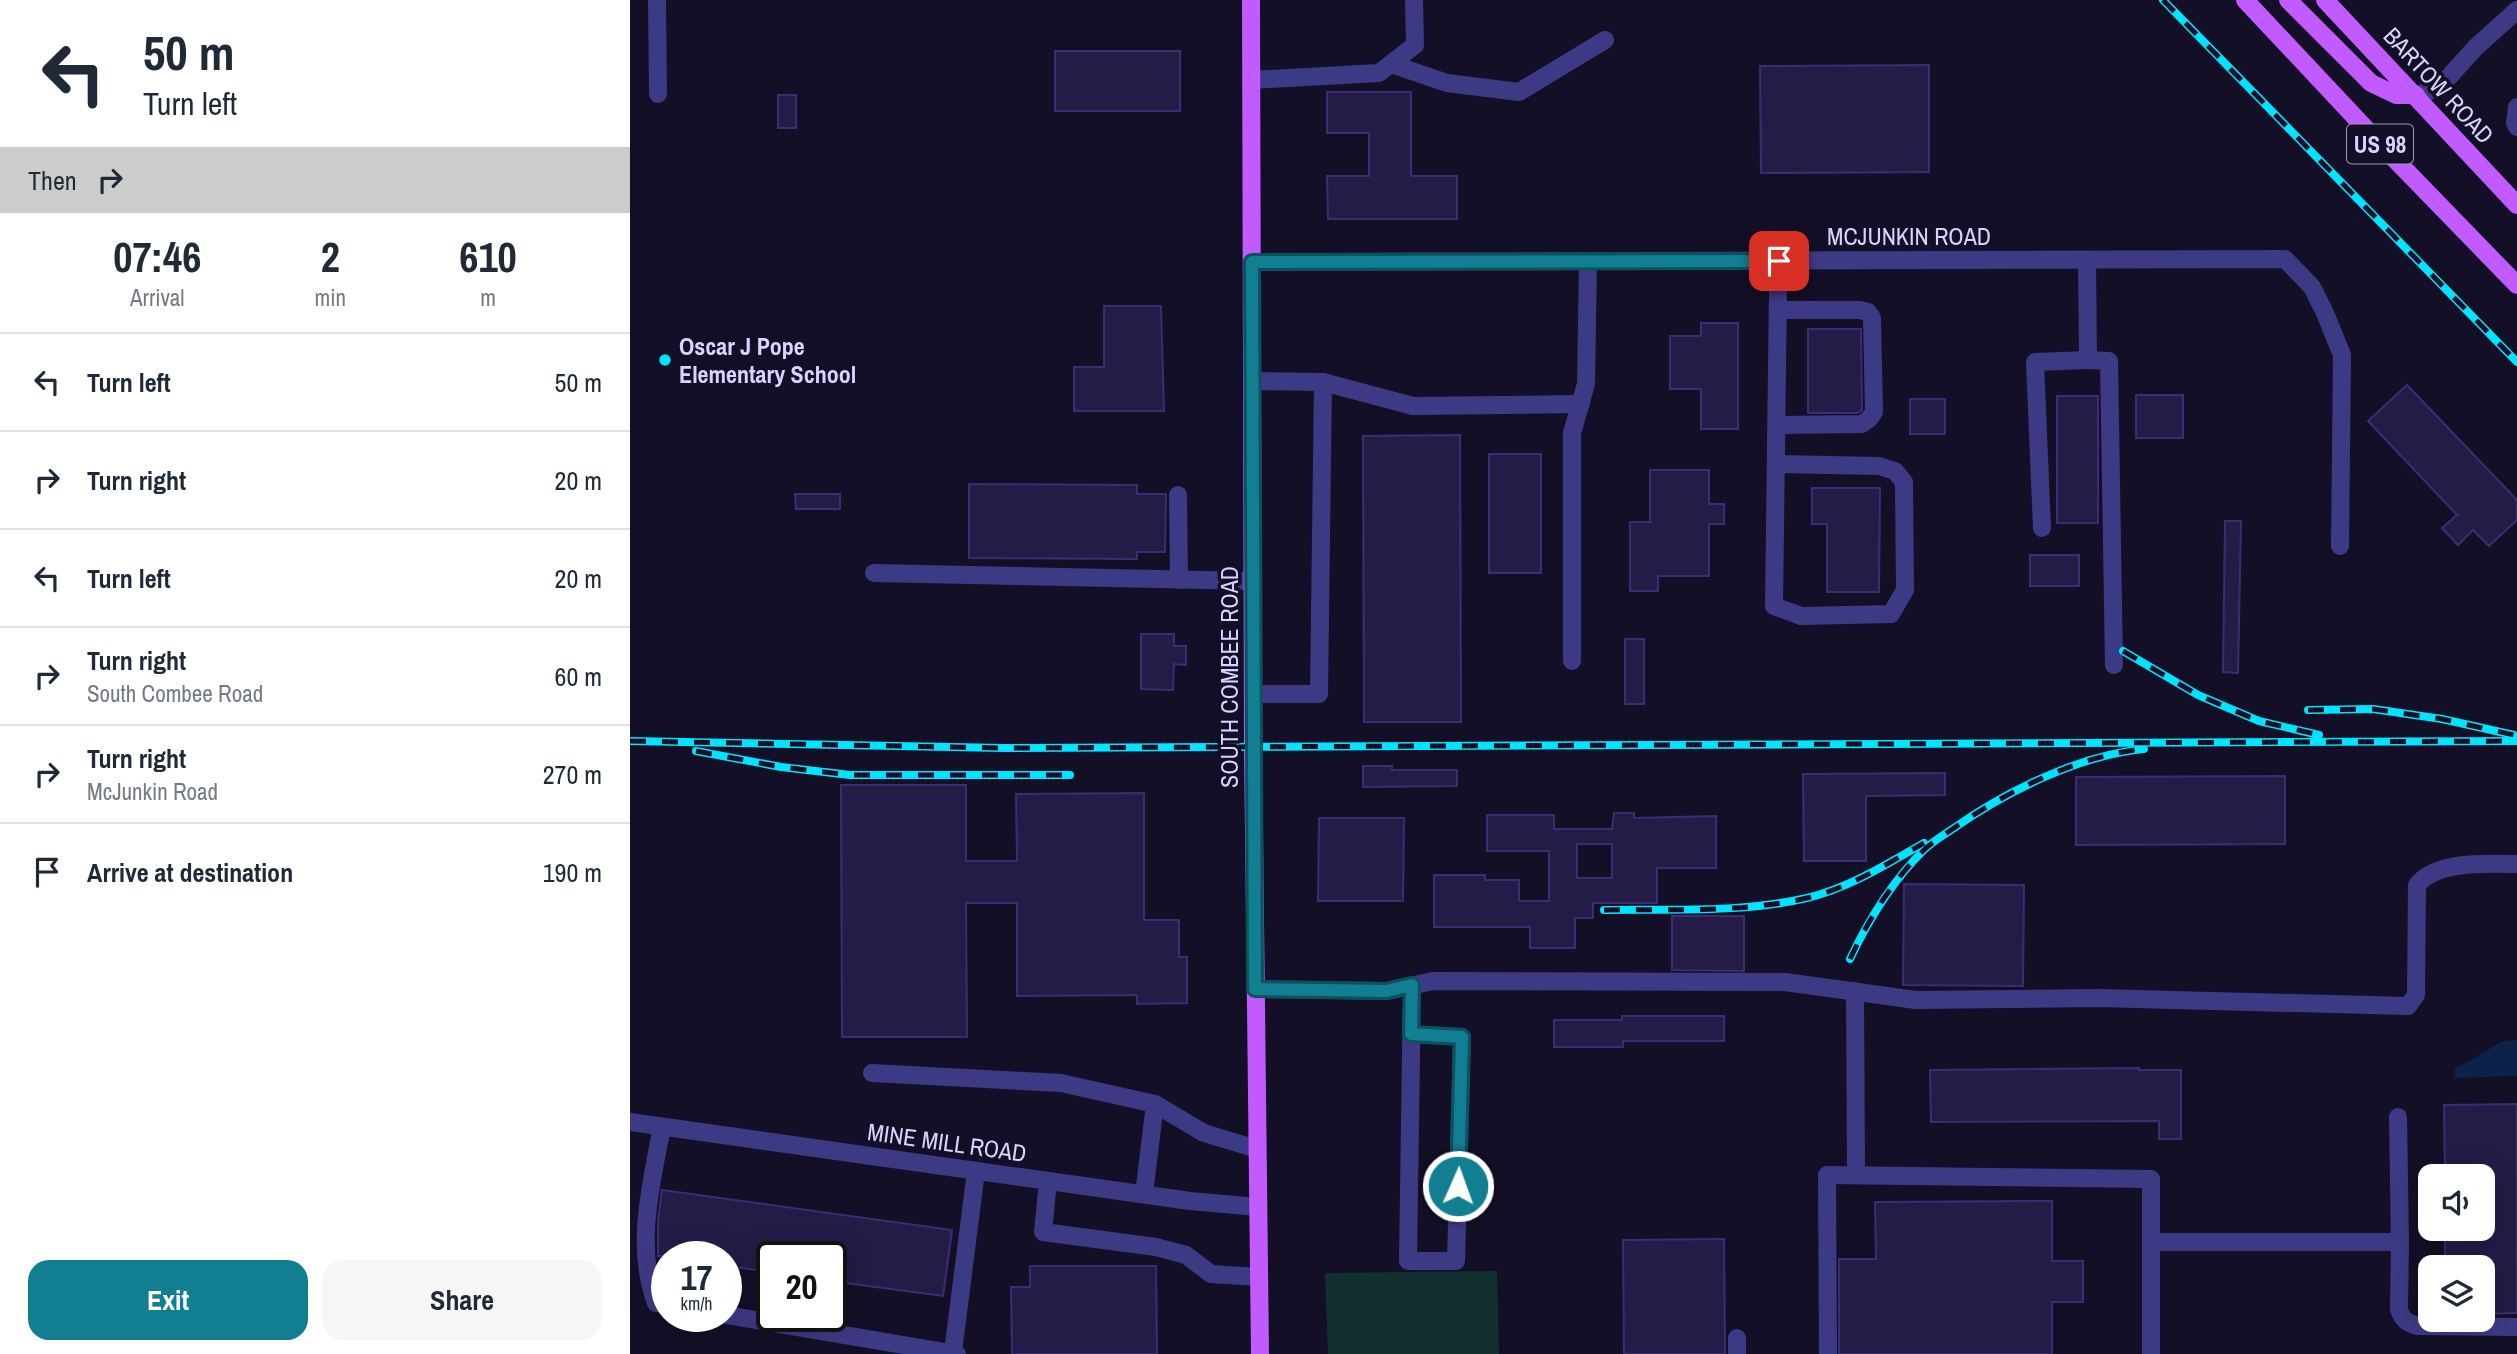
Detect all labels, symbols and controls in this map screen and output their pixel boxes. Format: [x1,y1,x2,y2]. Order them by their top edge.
text: 50 m [143,19,235,85]
street label: BARTOW ROAD [2377,20,2501,150]
icon: left [28,28,119,119]
text: Turn left [143,82,237,125]
road number: US 98 [2347,125,2413,164]
icon: right [91,161,129,199]
text: Then [28,163,77,198]
street label: MCJUNKIN ROAD [1827,220,1991,252]
text: 07:46 [113,229,201,285]
text: 2 [321,229,340,285]
text: 610 [459,229,517,285]
pin [1749,231,1809,291]
icon: arrive [1760,242,1798,280]
text: Arrival [130,282,185,313]
text: min [315,282,346,313]
text: m [480,282,496,313]
place label: Oscar J Pope Elementary School [679,330,856,390]
marker: Oscar J Pope Elementary School [657,352,673,368]
icon: left [28,363,66,401]
text: Turn left [87,365,171,400]
text: 50 m [555,365,602,400]
icon: right [28,461,66,499]
text: Turn right [87,463,186,498]
text: 20 m [555,463,602,498]
icon: left [28,559,66,597]
text: Turn left [87,561,171,596]
text: 20 m [555,561,602,596]
street label: SOUTH COMBEE ROAD [1213,566,1245,788]
text: Turn right [87,643,186,678]
icon: right [28,657,66,695]
text: 60 m [555,659,602,694]
text: South Combee Road [87,678,263,709]
text: Turn right [87,741,186,776]
icon: right [28,755,66,793]
text: 270 m [543,757,602,792]
text: McJunkin Road [87,776,218,807]
icon: arrive [28,853,66,891]
text: Arrive at destination [87,855,293,890]
text: 190 m [543,855,602,890]
street label: MINE MILL ROAD [866,1115,1028,1169]
position arrow [1421,1149,1495,1223]
map controls [2418,1164,2495,1332]
button: sound [2418,1164,2495,1241]
speed limit sign: 20 [756,1241,847,1332]
text: 17 [681,1254,712,1301]
button: layers [2418,1255,2495,1332]
button: Exit [28,1260,308,1340]
button: Share [322,1260,602,1340]
text: km/h [681,1291,713,1316]

